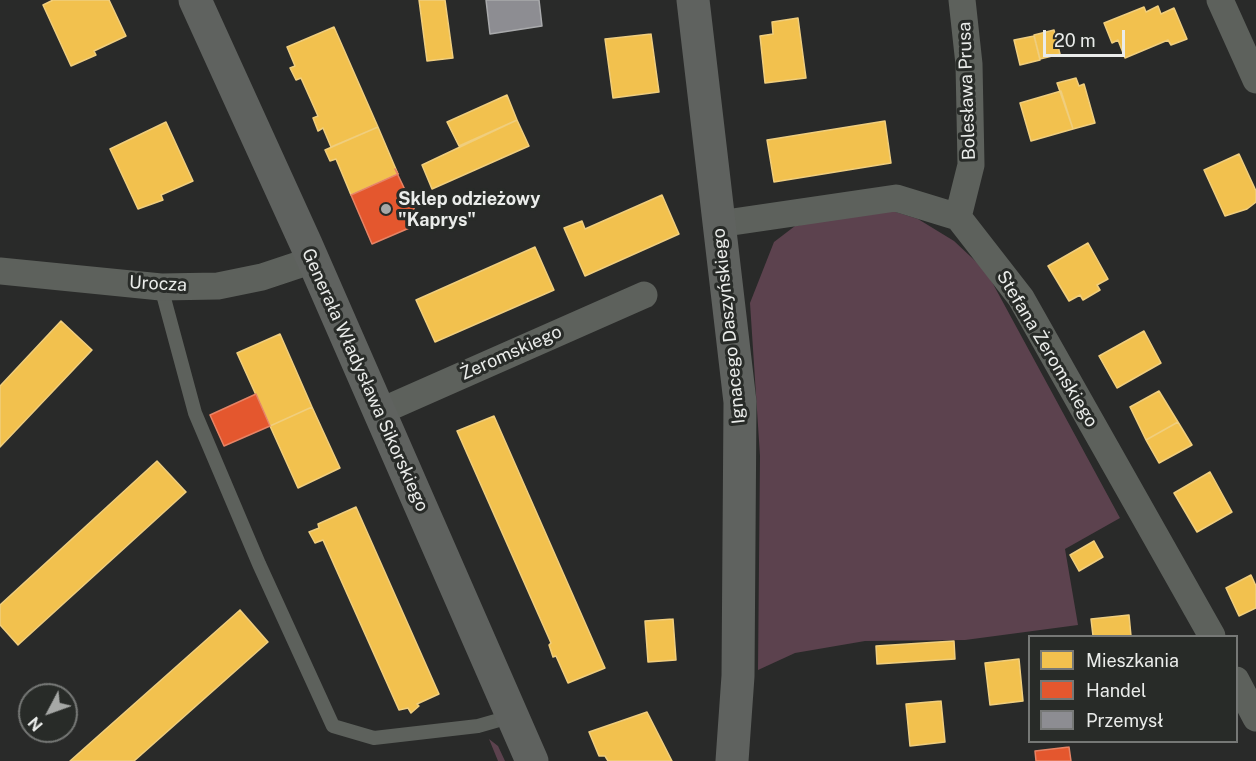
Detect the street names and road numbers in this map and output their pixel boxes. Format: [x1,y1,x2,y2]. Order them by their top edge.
street label: Bolesława Prusa [954,21,980,161]
street label: Ignacego Daszyńskiego [708,227,750,425]
street label: Generała Władysława Sikorskiego [297,245,433,515]
street label: Stefana Żeromskiego [992,267,1102,431]
street label: Urocza [129,272,187,296]
street label: Żeromskiego [457,321,565,385]

